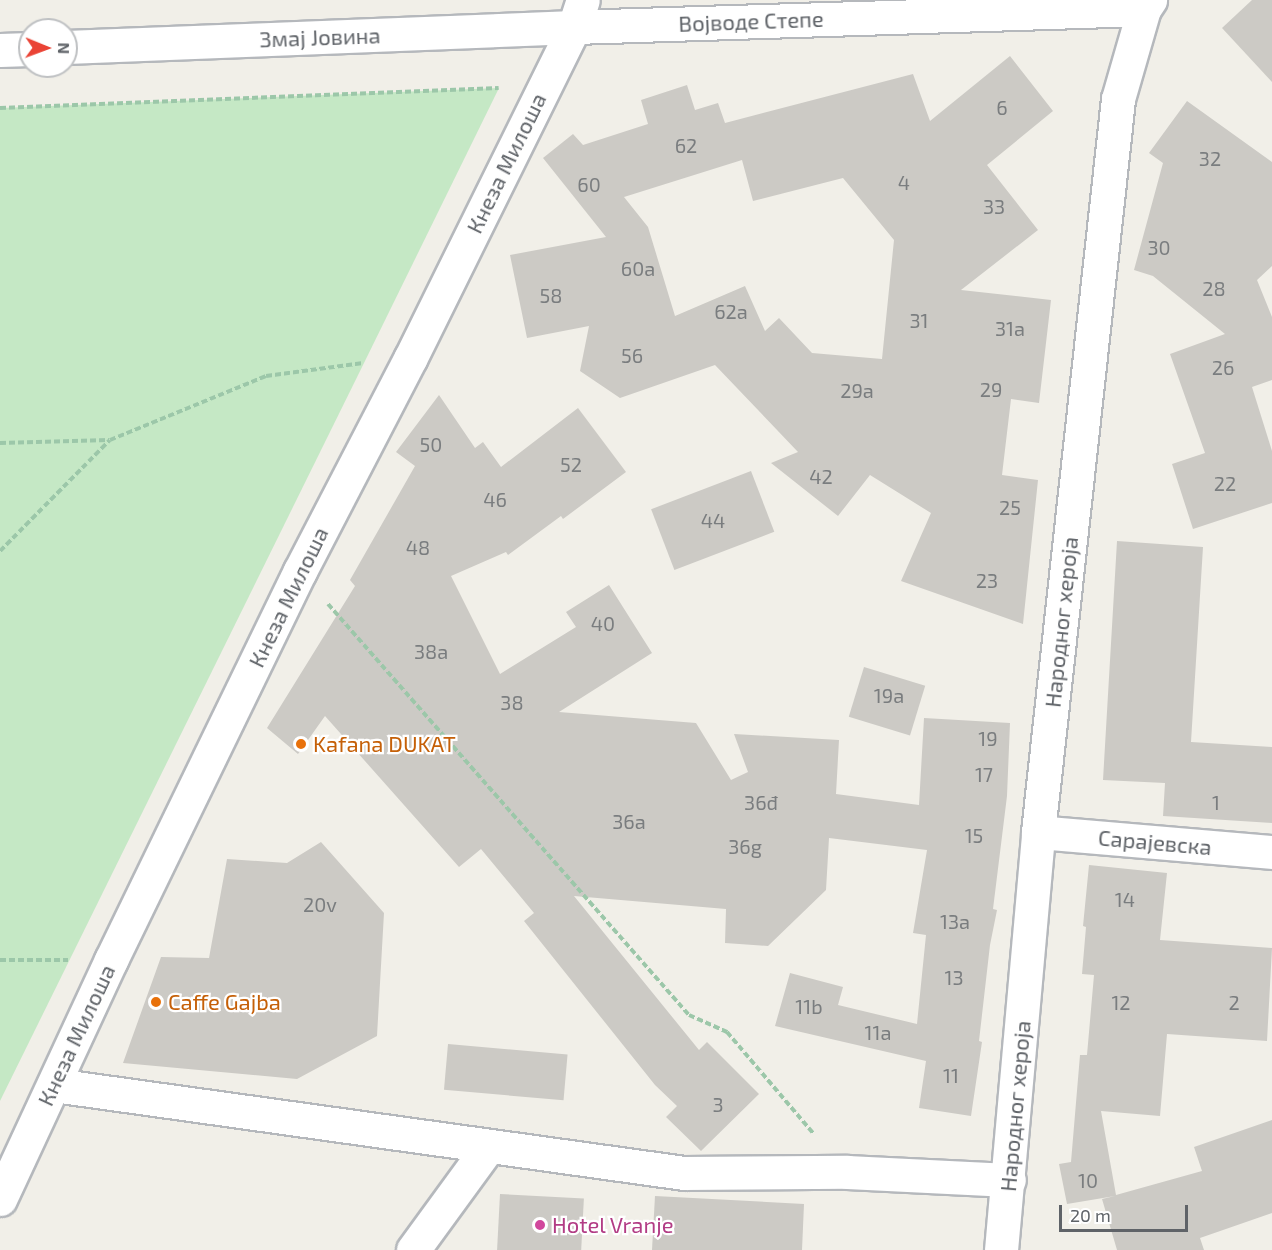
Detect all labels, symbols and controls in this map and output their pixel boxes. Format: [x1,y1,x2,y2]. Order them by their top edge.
street label: Војводе Степе [678,5,824,37]
north arrow [18,18,78,78]
street label: Змај Јовина [259,22,381,52]
text: N [55,42,74,54]
street label: Кнеза Милоша [461,89,551,237]
house number: 6 [996,95,1008,119]
house number: 62 [675,133,697,157]
house number: 32 [1199,146,1221,170]
house number: 4 [898,170,910,194]
house number: 60 [577,172,601,196]
house number: 33 [983,194,1005,218]
house number: 30 [1147,235,1171,259]
house number: 60a [621,256,655,280]
house number: 28 [1202,276,1226,300]
house number: 58 [540,283,562,307]
house number: 62a [714,299,748,323]
house number: 31 [909,308,929,332]
house number: 31a [995,316,1025,340]
house number: 56 [621,343,643,367]
house number: 26 [1212,355,1234,379]
house number: 29 [980,377,1002,401]
house number: 29a [840,378,874,402]
house number: 50 [420,432,442,456]
house number: 52 [560,452,582,476]
house number: 42 [809,464,833,488]
house number: 22 [1214,471,1236,495]
house number: 46 [483,487,507,511]
house number: 25 [999,495,1021,519]
house number: 44 [701,508,725,532]
street label: Кнеза Милоша [243,523,333,671]
house number: 48 [406,535,430,559]
street label: Народног хероја [1039,535,1083,709]
house number: 23 [976,568,998,592]
house number: 40 [591,611,615,635]
house number: 38a [414,639,448,663]
house number: 19a [874,683,904,707]
house number: 38 [500,690,524,714]
house number: 19 [978,726,998,750]
place label: Kafana DUKAT [313,731,456,757]
marker: Kafana DUKAT [294,737,308,751]
house number: 17 [975,762,993,786]
house number: 36đ [744,790,778,814]
house number: 1 [1212,790,1220,814]
house number: 36a [612,809,646,833]
house number: 15 [965,823,983,847]
street label: Сарајевска [1097,824,1213,860]
house number: 36g [728,834,762,858]
house number: 14 [1115,887,1135,911]
house number: 20v [303,892,337,916]
house number: 13a [940,909,970,933]
street label: Кнеза Милоша [32,960,120,1110]
house number: 13 [944,965,964,989]
place label: Caffe Gajba [168,989,281,1015]
house number: 12 [1111,990,1131,1014]
house number: 2 [1228,990,1240,1014]
house number: 11b [795,994,823,1018]
marker: Caffe Gajba [149,995,163,1009]
street label: Народног хероја [994,1019,1036,1193]
house number: 11a [865,1020,891,1044]
house number: 11 [943,1063,959,1087]
house number: 3 [712,1092,724,1116]
house number: 10 [1078,1168,1098,1192]
scale bar [1062,1193,1191,1231]
text: 20 m [1070,1204,1111,1226]
place label: Hotel Vranje [552,1212,675,1238]
marker: Hotel Vranje [533,1218,547,1232]

